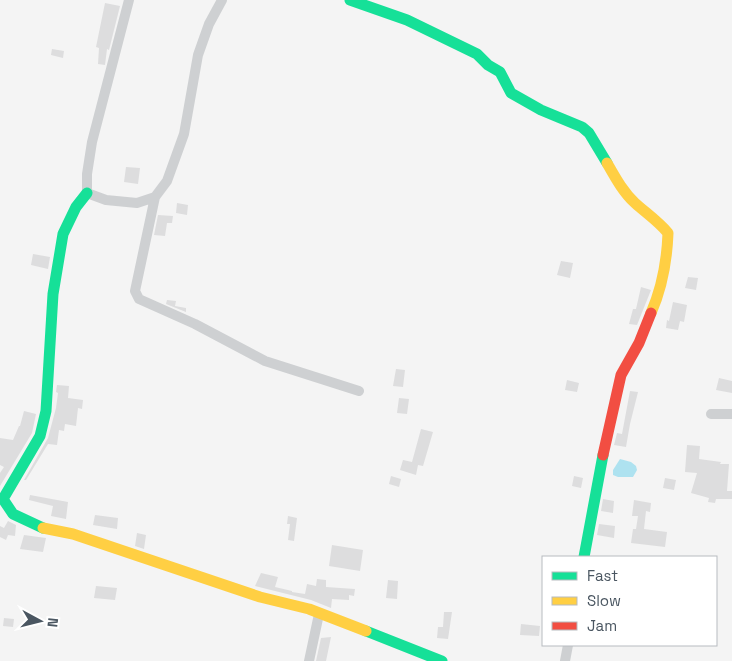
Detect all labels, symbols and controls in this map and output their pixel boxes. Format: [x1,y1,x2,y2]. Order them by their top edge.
legend [542,556,717,646]
text: Fast [587,566,618,585]
text: Slow [587,591,621,610]
north arrow [15,596,65,646]
text: Jam [587,616,617,635]
text: N [43,617,62,628]

